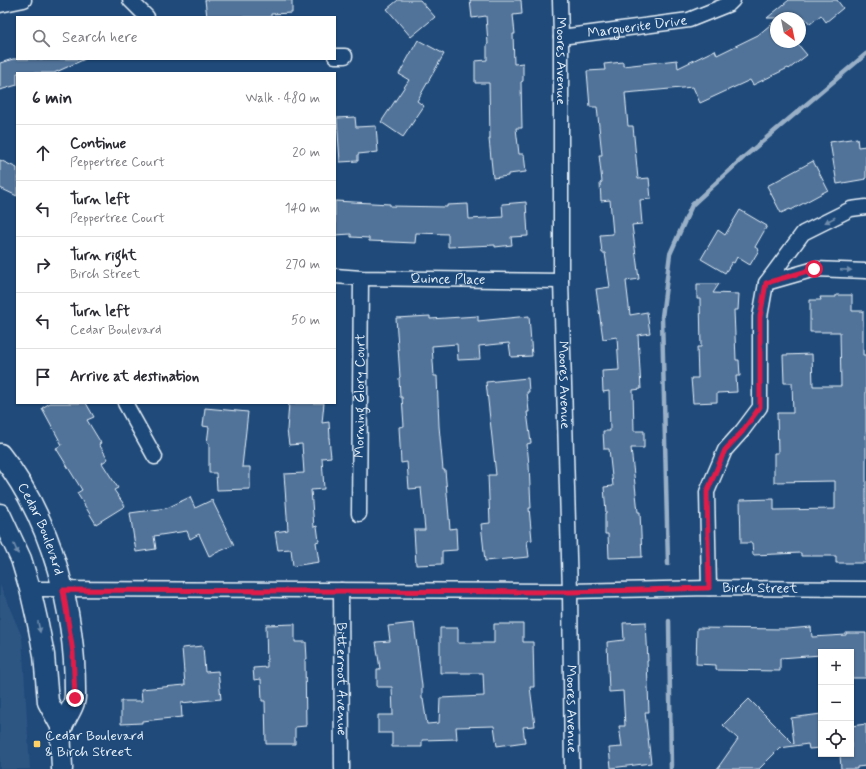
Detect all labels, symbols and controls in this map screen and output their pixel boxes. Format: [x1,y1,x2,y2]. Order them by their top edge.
street label: Marguerite Drive [586,11,688,42]
north arrow [770,12,806,48]
search box [16,16,336,60]
street label: Moores Avenue [551,17,570,105]
icon: search [30,27,52,49]
text: Search here [62,28,138,48]
text: 6 min [32,87,72,109]
text: Walk · 480 m [246,90,320,107]
text: Continue [70,134,126,154]
icon: ahead [32,142,54,164]
text: 20 m [292,144,320,161]
text: Peppertree Court [70,154,165,171]
text: Turn left [70,190,130,210]
icon: left [32,198,54,220]
text: 140 m [285,200,320,217]
text: Peppertree Court [70,210,165,227]
one-way arrow [824,217,835,223]
text: Turn right [70,246,137,266]
icon: right [32,254,54,276]
text: 270 m [285,256,320,273]
route start [805,260,823,278]
text: Birch Street [70,266,140,283]
one-way arrow [840,267,853,273]
street label: Quince Place [410,270,486,289]
text: Turn left [70,302,130,322]
icon: left [32,310,54,332]
text: 50 m [291,312,320,329]
text: Cedar Boulevard [70,322,162,339]
street label: Morning Glory Court [350,333,371,458]
street label: Moores Avenue [554,341,574,429]
icon: arrive [32,366,54,388]
text: Arrive at destination [70,367,199,387]
street label: Cedar Boulevard [13,479,68,577]
one-way arrow [14,544,20,556]
street label: Birch Street [722,579,799,598]
one-way arrow [36,621,42,633]
street label: Bitterroot Avenue [332,622,351,736]
map controls [818,649,854,757]
button: + [818,649,854,685]
street label: Moores Avenue [562,665,581,753]
button: − [818,685,854,721]
route end [66,689,84,707]
button: locate [818,721,854,757]
place label: Cedar Boulevard & Birch Street [45,727,144,761]
marker: Cedar Boulevard & Birch Street [32,739,42,749]

